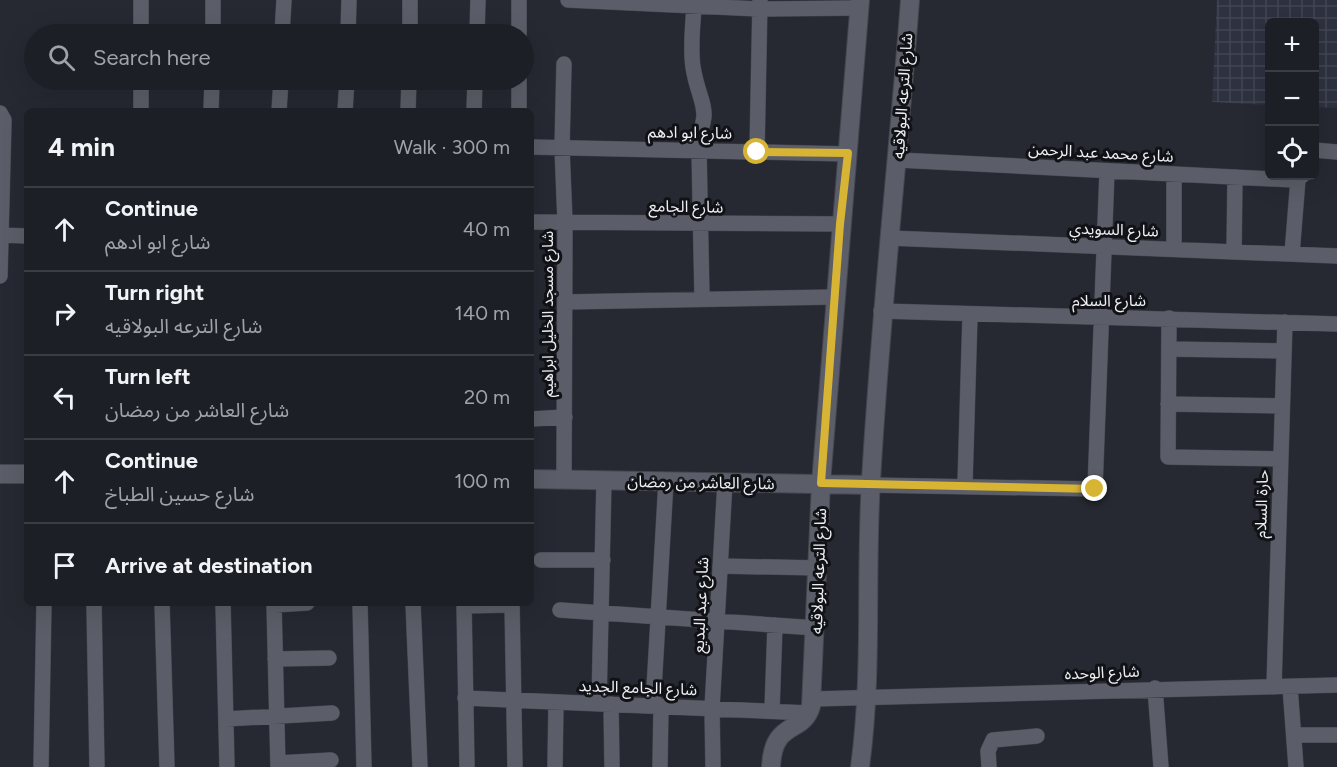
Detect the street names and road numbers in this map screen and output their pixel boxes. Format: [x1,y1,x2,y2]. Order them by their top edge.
street label: شارع الترعه البولاقيه [889,33,919,160]
street label: شارع ابو ادهم [648,122,732,146]
street label: شارع محمد عبد الرحمن [1028,139,1174,169]
street label: شارع الجامع [648,196,724,220]
street label: شارع السويدي [1069,218,1159,244]
street label: شارع مسجد الخليل ابراهيم [538,231,560,397]
street label: شارع السلام [1072,291,1146,313]
street label: حارة السلام [1251,469,1275,539]
street label: شارع العاشر من رمضان [627,472,775,496]
street label: شارع الترعه البولاقيه [807,508,833,634]
street label: شارع عبد البديع [688,556,716,654]
street label: شارع الوحده [1064,662,1140,686]
street label: شارع الجامع الجديد [578,676,698,702]

